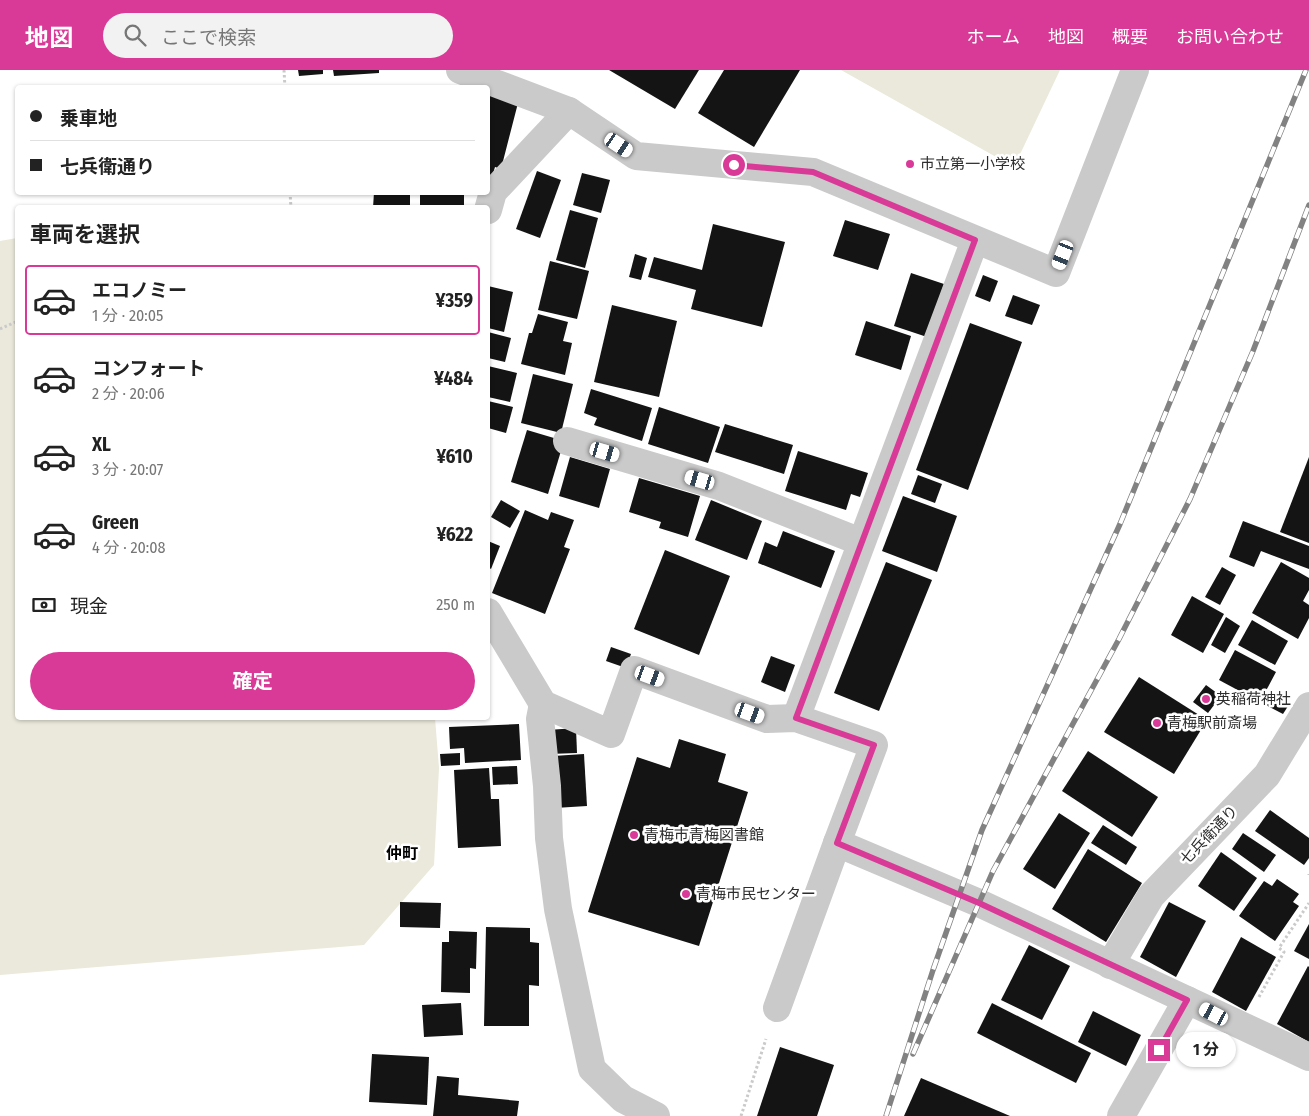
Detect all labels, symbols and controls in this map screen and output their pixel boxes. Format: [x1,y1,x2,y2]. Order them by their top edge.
search box [103,13,453,58]
icon: search [121,21,149,49]
text: 地図 [25,24,73,52]
text: ここで検索 [161,26,256,49]
text: ホーム [967,26,1020,48]
text: 地図 [1048,26,1084,48]
text: 概要 [1112,26,1148,48]
text: お問い合わせ [1176,26,1284,48]
text: 乗車地 [60,107,117,130]
car [602,130,635,160]
route start [723,154,745,176]
text: 七兵衛通り [60,155,155,178]
place label: 市立第一小学校 [920,155,1025,173]
marker: 市立第一小学校 [904,158,916,170]
text: 車両を選択 [30,221,140,248]
car [1050,238,1075,272]
icon: car [32,278,77,323]
text: エコノミー [92,279,187,302]
text: ¥359 [436,289,473,312]
text: 1 分 · 20:05 [92,306,163,325]
icon: car [32,356,77,401]
text: コンフォート [92,357,205,380]
text: ¥484 [434,367,473,390]
text: 2 分 · 20:06 [92,384,165,403]
text: XL [92,433,111,456]
icon: car [32,434,77,479]
car [588,441,621,463]
text: ¥610 [436,445,473,468]
text: 3 分 · 20:07 [92,460,163,479]
car [683,469,716,491]
text: Green [92,511,139,534]
icon: car [32,512,77,557]
text: ¥622 [436,523,473,546]
text: 4 分 · 20:08 [92,538,166,557]
icon: cash [30,591,58,619]
text: 現金 [70,595,108,618]
text: 250 m [436,595,475,614]
button: 確定 [30,652,475,710]
car [633,664,666,688]
place label: 英稲荷神社 [1216,690,1291,708]
marker: 英稲荷神社 [1200,693,1212,705]
car [733,701,766,725]
place label: 青梅駅前斎場 [1167,714,1257,732]
marker: 青梅駅前斎場 [1151,717,1163,729]
street label: 七兵衛通り [1176,802,1242,868]
place label: 青梅市青梅図書館 [644,826,764,844]
marker: 青梅市青梅図書館 [628,829,640,841]
district label: 仲町 [386,844,418,863]
place label: 青梅市民センター [696,885,816,903]
marker: 青梅市民センター [680,888,692,900]
car [1197,1001,1230,1027]
callout: 1 分 [1176,1032,1236,1068]
route end [1148,1039,1170,1061]
text: 1 分 [1193,1040,1219,1059]

